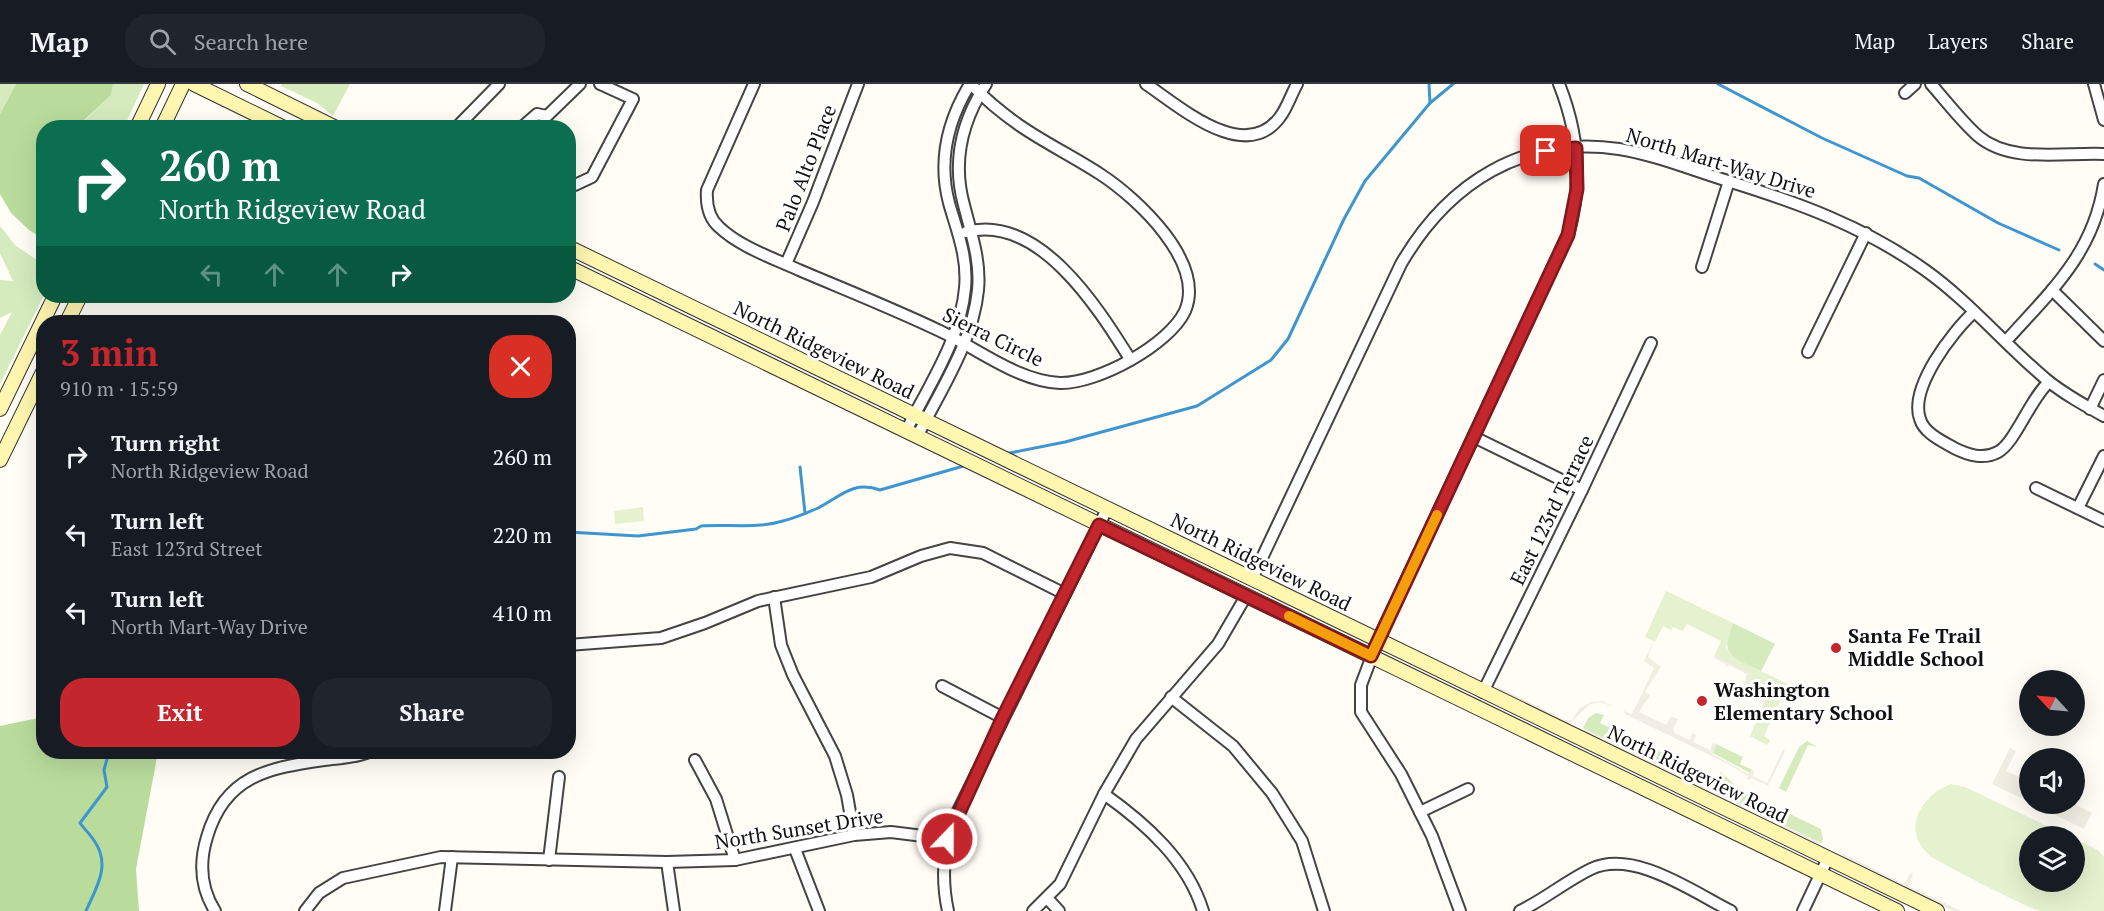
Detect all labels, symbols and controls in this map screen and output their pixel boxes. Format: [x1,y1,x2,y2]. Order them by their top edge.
search box [125,14,545,68]
text: Map [30,23,89,60]
icon: search [146,25,179,58]
text: Search here [194,27,308,56]
text: Map [1854,27,1895,55]
text: Layers [1928,27,1988,55]
text: Share [2021,27,2074,55]
street label: Palo Alto Place [769,101,842,235]
street label: North Mart-Way Drive [1623,121,1819,204]
pin [1520,125,1571,176]
icon: arrive [1529,134,1562,167]
text: 260 m [159,137,280,193]
icon: right [60,144,138,222]
text: North Ridgeview Road [159,191,426,227]
icon: left [195,258,228,291]
icon: ahead [258,258,291,291]
icon: ahead [321,258,354,291]
icon: right [384,258,417,291]
street label: North Ridgeview Road [729,294,919,405]
street label: Sierra Circle [938,301,1048,373]
text: 3 min [60,329,158,376]
button: close [489,335,552,398]
text: 910 m · 15:59 [60,375,178,402]
text: Turn right [111,428,220,457]
street label: East 123rd Terrace [1503,430,1600,589]
icon: right [60,440,93,473]
text: 260 m [492,442,552,471]
text: North Ridgeview Road [111,457,309,484]
text: Turn left [111,506,204,535]
street label: North Ridgeview Road [1166,506,1356,617]
icon: left [60,518,93,551]
text: 220 m [492,520,552,549]
text: East 123rd Street [111,535,263,562]
text: Turn left [111,584,204,613]
icon: left [60,596,93,629]
text: 410 m [492,598,552,627]
text: North Mart-Way Drive [111,613,308,640]
place label: Santa Fe Trail Middle School [1848,622,1984,672]
marker: Santa Fe Trail Middle School [1829,641,1843,655]
north arrow [2019,670,2085,736]
map controls [2019,670,2085,892]
place label: Washington Elementary School [1714,676,1894,726]
button: Exit [60,678,300,747]
button: Share [312,678,552,747]
marker: Washington Elementary School [1695,694,1709,708]
street label: North Ridgeview Road [1603,718,1793,829]
button: sound [2019,748,2085,814]
street label: North Sunset Drive [713,802,885,855]
position arrow [915,807,979,871]
button: layers [2019,826,2085,892]

